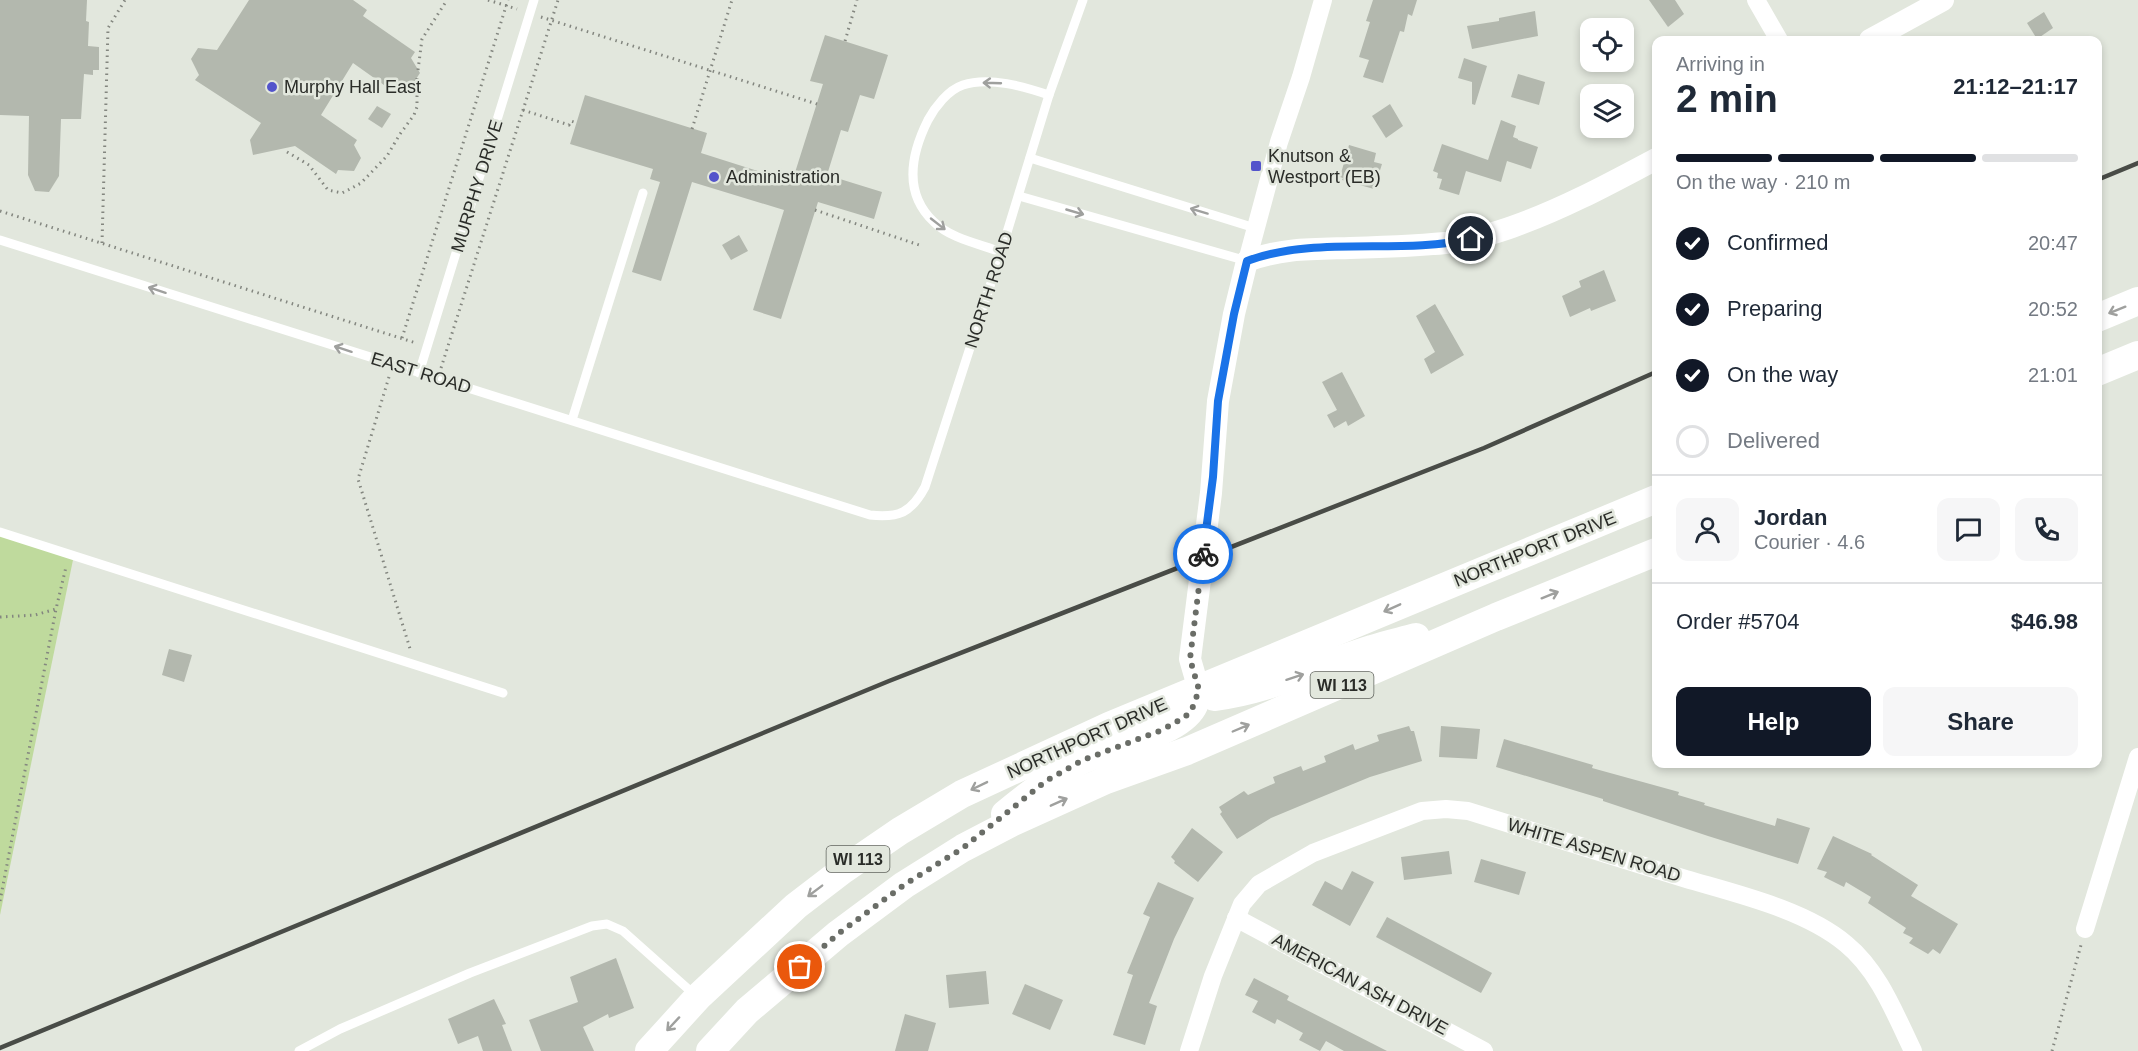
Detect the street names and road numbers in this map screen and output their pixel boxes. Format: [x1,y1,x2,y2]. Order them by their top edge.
street label: MURPHY DRIVE [447,117,507,255]
street label: NORTH ROAD [961,230,1017,350]
street label: EAST ROAD [368,348,474,398]
street label: NORTHPORT DRIVE [1451,507,1619,591]
road number: WI 113 [1310,672,1374,698]
street label: NORTHPORT DRIVE [1004,694,1170,782]
street label: WHITE ASPEN ROAD [1505,814,1683,886]
road number: WI 113 [826,846,890,872]
street label: AMERICAN ASH DRIVE [1269,929,1451,1039]

